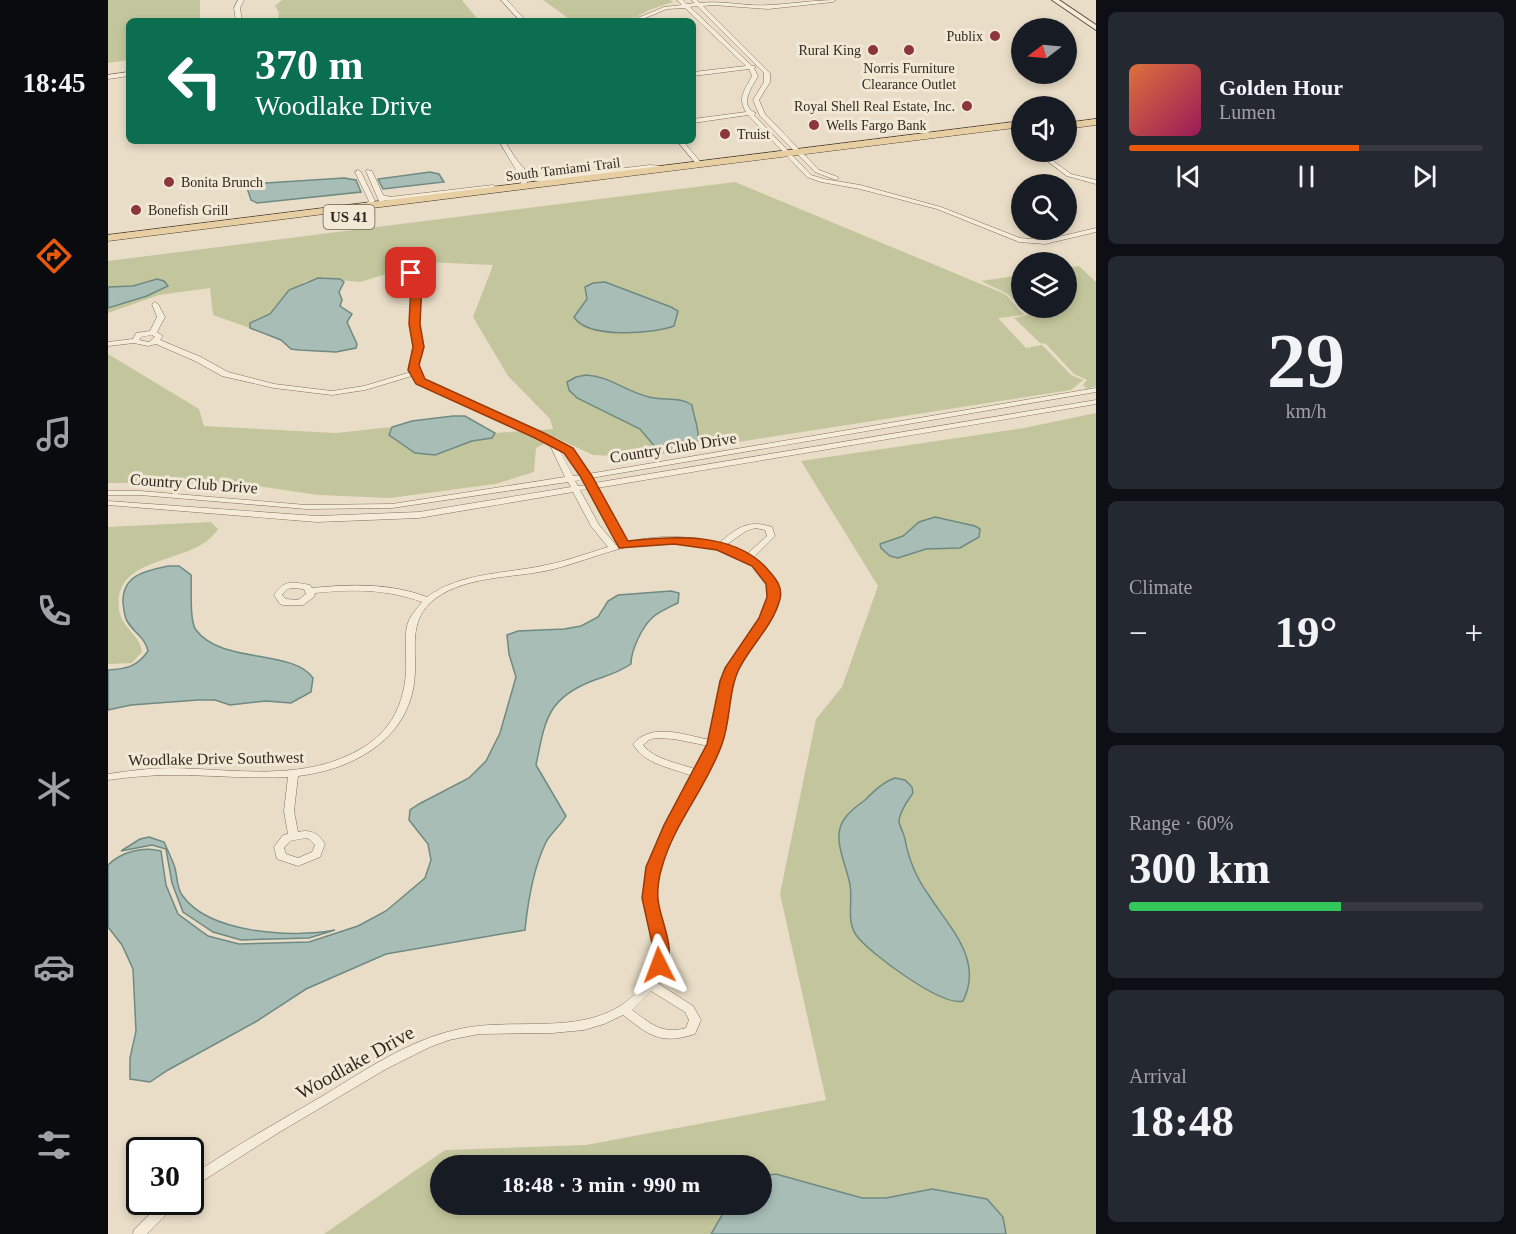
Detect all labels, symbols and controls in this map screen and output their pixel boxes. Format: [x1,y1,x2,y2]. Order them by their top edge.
north arrow [1011,18,1077,84]
map controls [1011,18,1077,318]
place label: Publix [946,29,983,44]
marker: Publix [988,29,1002,43]
icon: left [156,42,234,120]
text: 370 m [255,42,364,88]
place label: Rural King [798,43,861,58]
marker: Rural King [866,43,880,57]
marker: Norris Furniture Clearance Outlet [902,43,916,57]
place label: Norris Furniture Clearance Outlet [862,61,956,92]
text: 18:45 [23,68,86,98]
text: Golden Hour [1219,75,1343,100]
text: Woodlake Drive [255,91,432,121]
button: sound [1011,96,1077,162]
place label: Royal Shell Real Estate, Inc. [794,99,955,114]
marker: Royal Shell Real Estate, Inc. [960,99,974,113]
text: Lumen [1219,101,1276,123]
marker: Wells Fargo Bank [807,118,821,132]
place label: Wells Fargo Bank [826,118,927,133]
marker: Truist [718,127,732,141]
place label: Truist [737,127,770,142]
street label: South Tamiami Trail [505,155,621,184]
icon: previous [1172,160,1205,193]
icon: pause [1290,160,1323,193]
icon: next [1408,160,1441,193]
button: search [1011,174,1077,240]
marker: Bonita Brunch [162,175,176,189]
place label: Bonita Brunch [181,175,263,190]
marker: Bonefish Grill [129,203,143,217]
place label: Bonefish Grill [148,203,229,218]
road number: US 41 [324,205,374,229]
icon: directions [33,235,75,277]
pin [385,247,436,298]
button: layers [1011,252,1077,318]
icon: arrive [394,256,427,289]
text: 29 [1267,317,1345,404]
text: km/h [1285,400,1327,422]
icon: music [33,413,75,455]
street label: Country Club Drive [609,429,738,467]
street label: Country Club Drive [129,471,258,497]
text: Climate [1129,576,1192,598]
icon: phone [33,590,75,632]
text: 19° [1275,607,1338,657]
text: − [1129,615,1148,651]
text: + [1464,615,1483,651]
street label: Woodlake Drive Southwest [128,748,304,769]
icon: climate [33,768,75,810]
text: Range · 60% [1129,812,1233,834]
text: 300 km [1129,843,1270,893]
position arrow [627,933,691,997]
icon: car [33,946,75,988]
street label: Woodlake Drive [292,1021,418,1103]
text: Arrival [1129,1065,1187,1087]
text: 18:48 [1129,1096,1234,1146]
icon: filters [33,1124,75,1166]
speed limit sign: 30 [126,1137,204,1215]
text: 18:48 · 3 min · 990 m [502,1172,700,1197]

